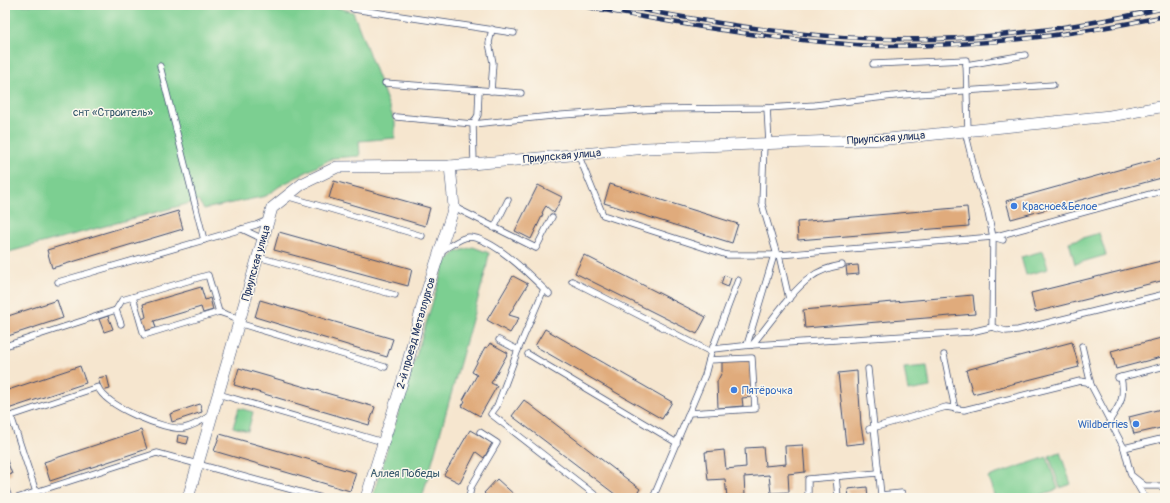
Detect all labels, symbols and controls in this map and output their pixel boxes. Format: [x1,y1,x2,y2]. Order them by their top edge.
park label: снт «Строитель» [73,106,153,119]
street label: Приупская улица [846,129,926,147]
street label: Приупская улица [522,146,602,166]
place label: Красное&Белое [1022,200,1098,213]
marker: Красное&Белое [1009,201,1019,211]
street label: Приупская улица [239,224,273,302]
street label: 2-й проезд Металлургов [394,276,438,390]
place label: Пятёрочка [742,384,793,397]
marker: Пятёрочка [729,385,739,395]
place label: Wildberries [1078,418,1128,431]
marker: Wildberries [1131,419,1141,429]
park label: Аллея Победы [370,467,440,480]

